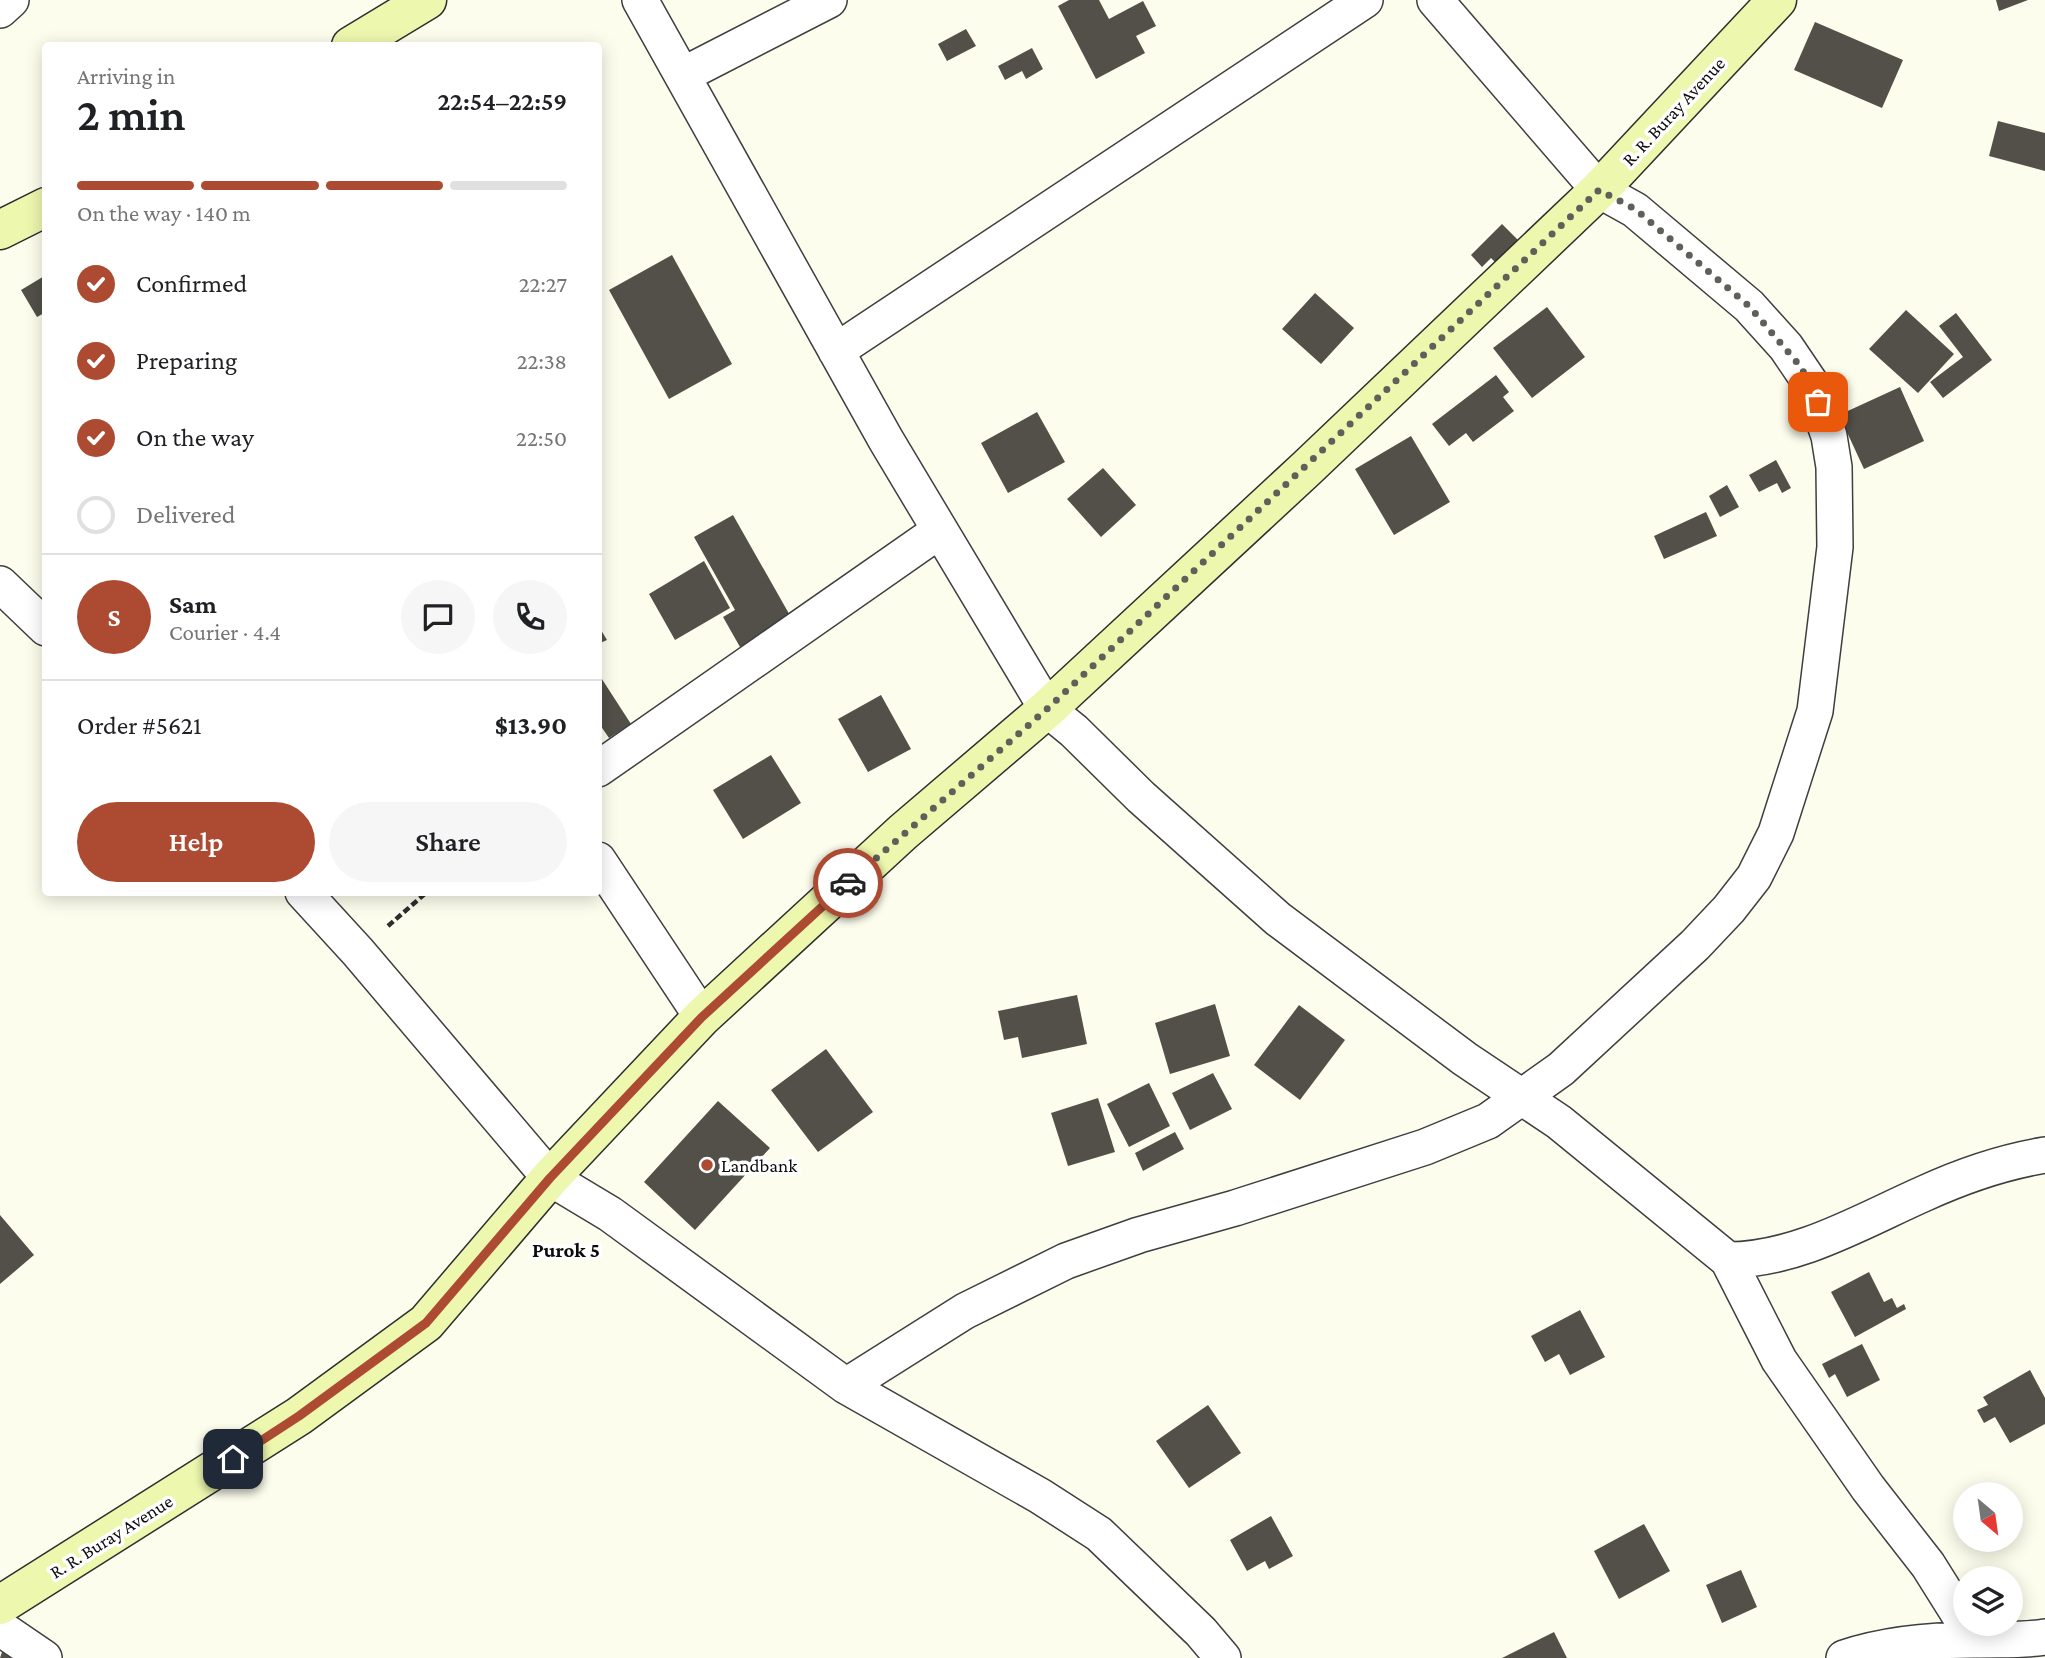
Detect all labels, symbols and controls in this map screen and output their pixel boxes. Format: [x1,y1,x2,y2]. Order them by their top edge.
street label: R. R. Buray Avenue [1618,53,1729,170]
text: Arriving in [77,63,175,89]
text: 22:54–22:59 [437,87,567,116]
text: 2 min [77,89,185,140]
text: On the way · 140 m [77,200,251,226]
icon: check [77,265,115,303]
text: Confirmed [136,269,247,298]
text: 22:27 [519,271,567,297]
icon: check [77,342,115,380]
text: Preparing [136,346,237,375]
text: 22:38 [517,348,567,374]
pin [1788,372,1848,432]
icon: bag [1799,383,1837,421]
icon: check [77,419,115,457]
text: On the way [136,423,254,452]
text: 22:50 [516,425,567,451]
text: Delivered [136,500,235,529]
button: chat [401,580,475,654]
button: phone [493,580,567,654]
text: Sam [169,590,217,619]
text: S [108,603,121,632]
text: Courier · 4.4 [169,619,281,645]
text: Order #5621 [77,711,202,740]
text: $13.90 [495,711,567,740]
button: Help [77,802,315,882]
button: Share [329,802,567,882]
courier [813,848,883,918]
icon: car [829,864,867,902]
place label: Landbank [721,1155,798,1176]
marker: Landbank [699,1157,715,1173]
district label: Purok 5 [532,1238,600,1262]
pin [203,1429,263,1489]
icon: home [214,1440,252,1478]
north arrow [1953,1482,2023,1552]
map controls [1953,1482,2023,1636]
street label: R. R. Buray Avenue [46,1490,176,1583]
button: layers [1953,1566,2023,1636]

